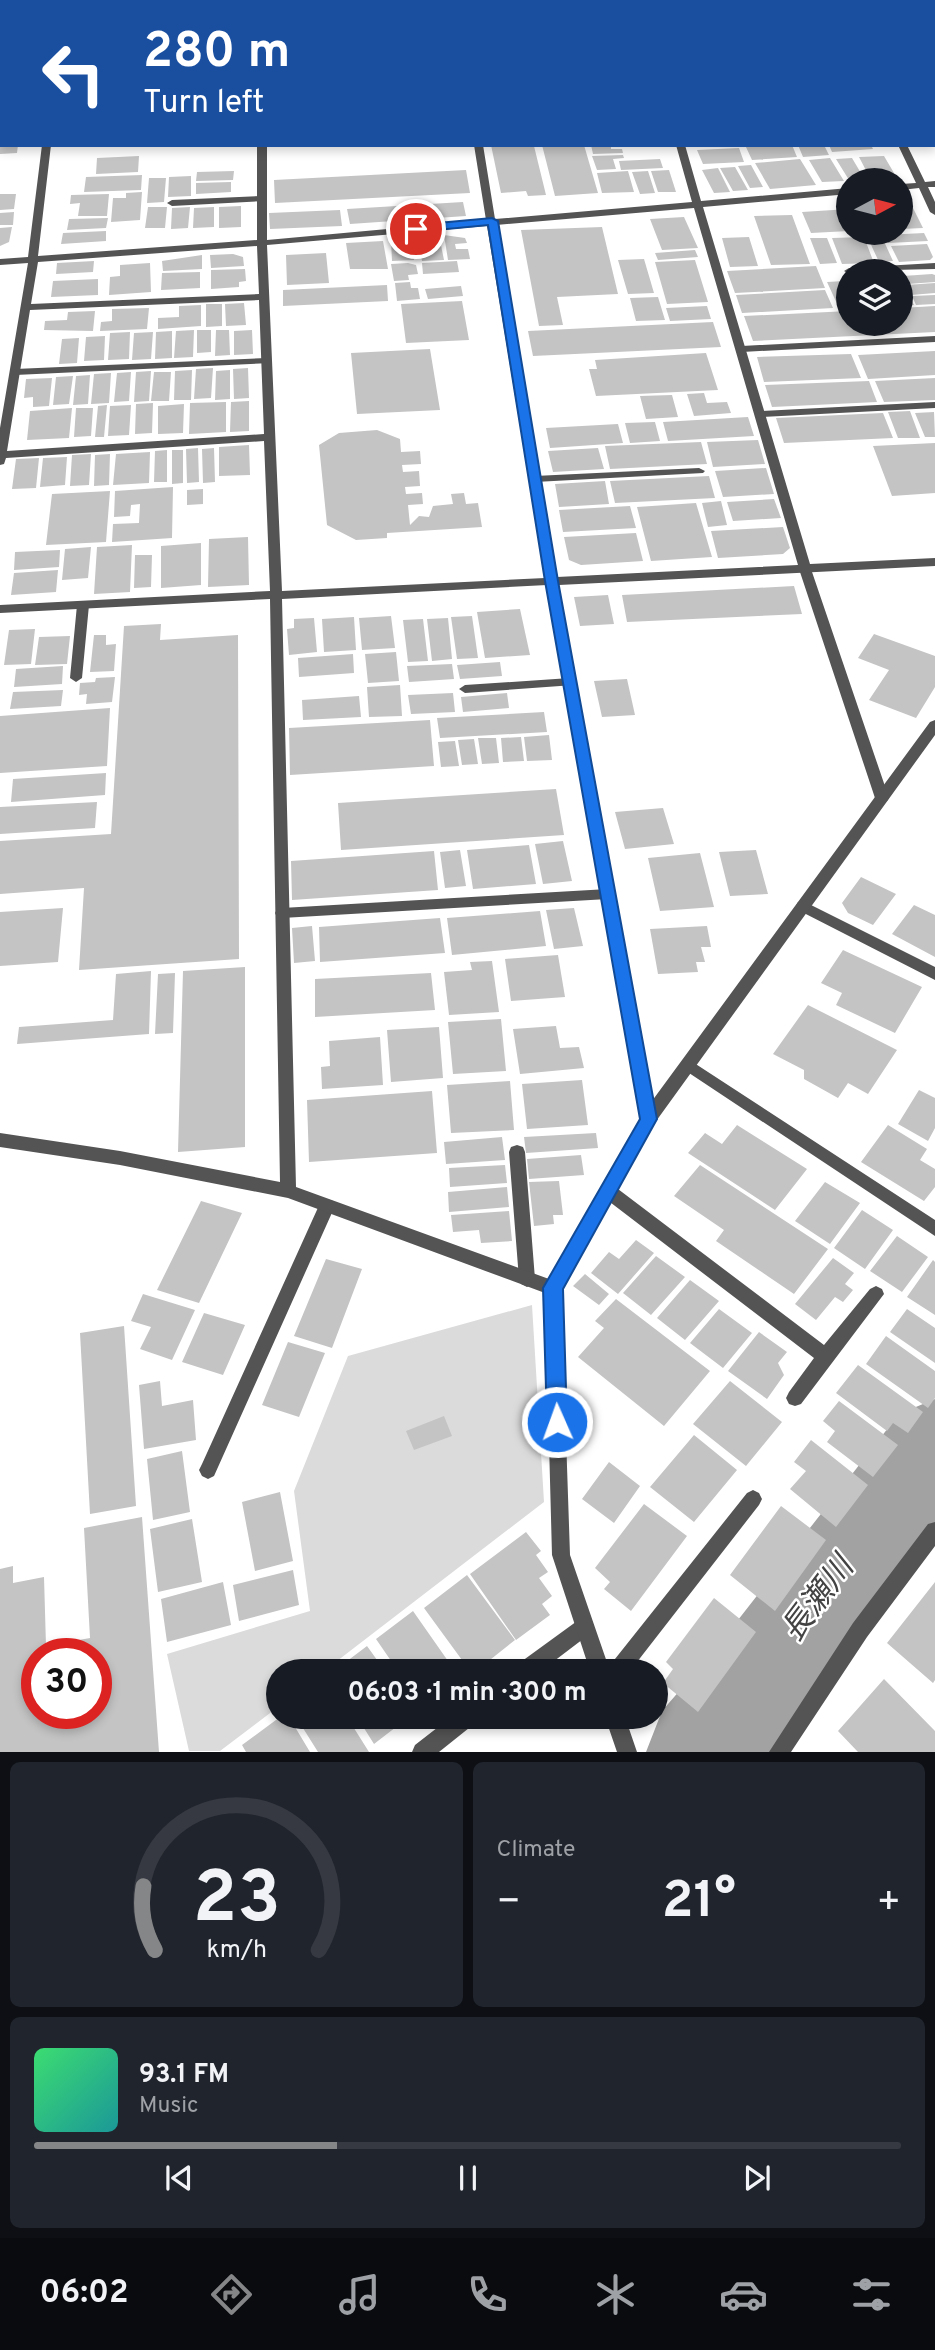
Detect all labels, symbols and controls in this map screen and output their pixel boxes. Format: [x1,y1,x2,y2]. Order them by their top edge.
text: 280 m [143,23,290,85]
icon: left [28,28,119,119]
text: Turn left [143,84,264,124]
north arrow [836,168,914,245]
map controls [836,168,913,336]
pin [386,199,446,259]
icon: arrive [397,210,435,248]
button: layers [836,259,913,336]
position arrow [520,1385,594,1459]
water label: 長瀬川 [774,1547,866,1650]
speed limit sign: 30 [21,1638,112,1729]
text: 06:03 · 1 min · 300 m [347,1677,587,1710]
text: Climate [497,1836,575,1865]
text: 23 [192,1857,280,1949]
text: 21° [662,1870,736,1936]
text: − [497,1879,521,1928]
text: + [876,1879,901,1928]
text: km/h [206,1935,267,1967]
text: 93.1 FM [139,2059,229,2092]
text: Music [139,2092,199,2121]
icon: previous [160,2159,198,2197]
icon: pause [449,2159,487,2197]
icon: next [738,2159,776,2197]
icon: directions [207,2270,256,2319]
icon: music [335,2270,384,2319]
icon: phone [463,2270,512,2319]
icon: climate [591,2270,640,2319]
icon: car [719,2270,768,2319]
icon: filters [847,2270,896,2319]
text: 06:02 [39,2274,129,2314]

